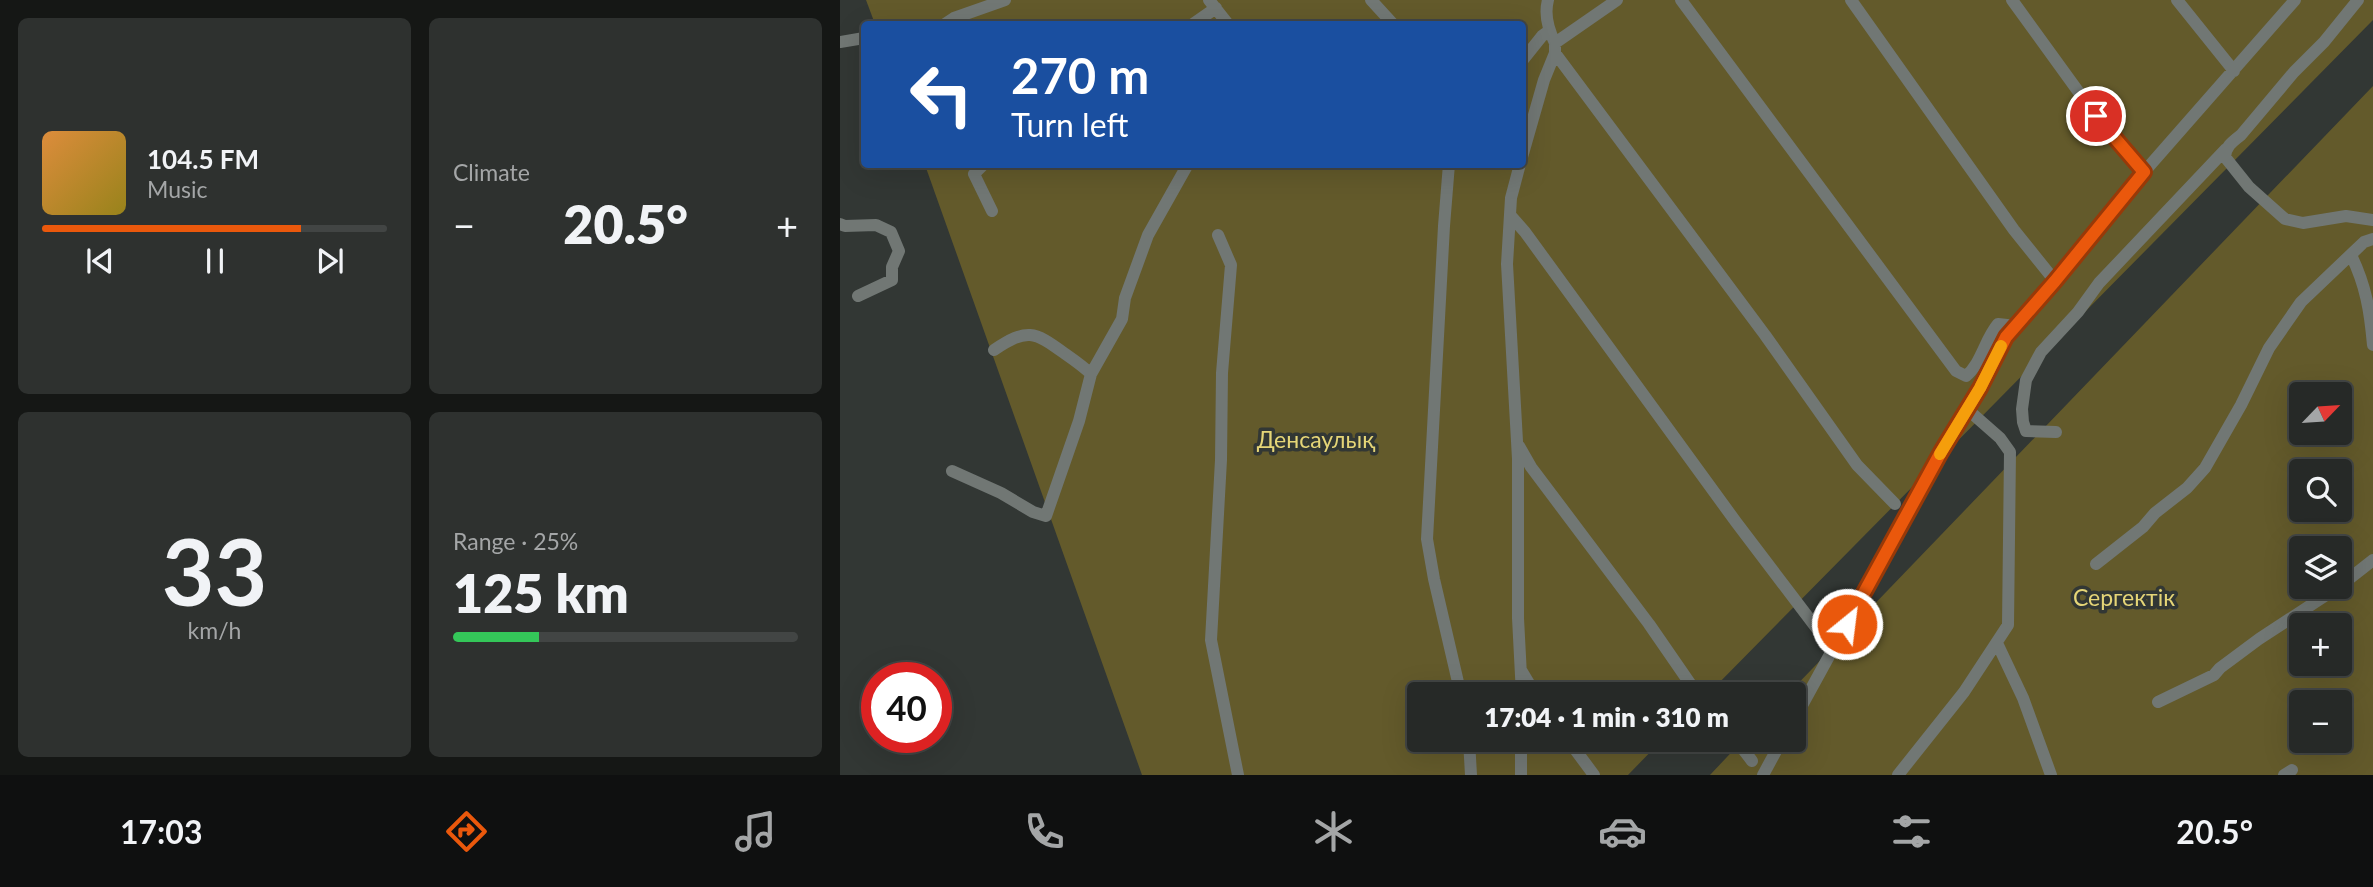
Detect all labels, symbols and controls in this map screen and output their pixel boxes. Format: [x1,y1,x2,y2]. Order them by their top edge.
text: 270 m [1011,46,1149,104]
icon: left [896,49,987,140]
pin [2066,86,2126,146]
icon: arrive [2077,97,2115,135]
text: Turn left [1011,105,1128,144]
text: 104.5 FM [147,143,259,175]
text: Climate [453,158,530,186]
text: Music [147,175,207,203]
text: 20.5° [563,193,688,255]
text: − [453,202,475,248]
text: + [776,202,798,248]
icon: previous [81,242,119,280]
icon: pause [196,242,234,280]
icon: next [311,242,349,280]
north arrow [2289,382,2352,444]
map controls [2289,382,2352,753]
park label: Денсаулық [1257,425,1375,453]
button: search [2289,459,2352,522]
text: 33 [162,516,267,625]
text: Range · 25% [453,527,578,555]
button: layers [2289,536,2352,599]
text: 125 km [453,562,629,624]
park label: Сергектік [2073,583,2175,611]
position arrow [1810,587,1884,661]
button: + [2289,613,2352,676]
text: km/h [188,616,241,644]
speed limit sign: 40 [861,662,952,753]
button: − [2289,690,2352,753]
text: 17:04 · 1 min · 310 m [1484,701,1729,733]
icon: directions [442,807,491,856]
icon: music [731,807,780,856]
icon: phone [1020,807,1069,856]
icon: climate [1309,807,1358,856]
icon: car [1598,807,1647,856]
icon: filters [1887,807,1936,856]
text: 17:03 [120,812,202,851]
text: 20.5° [2176,812,2253,851]

